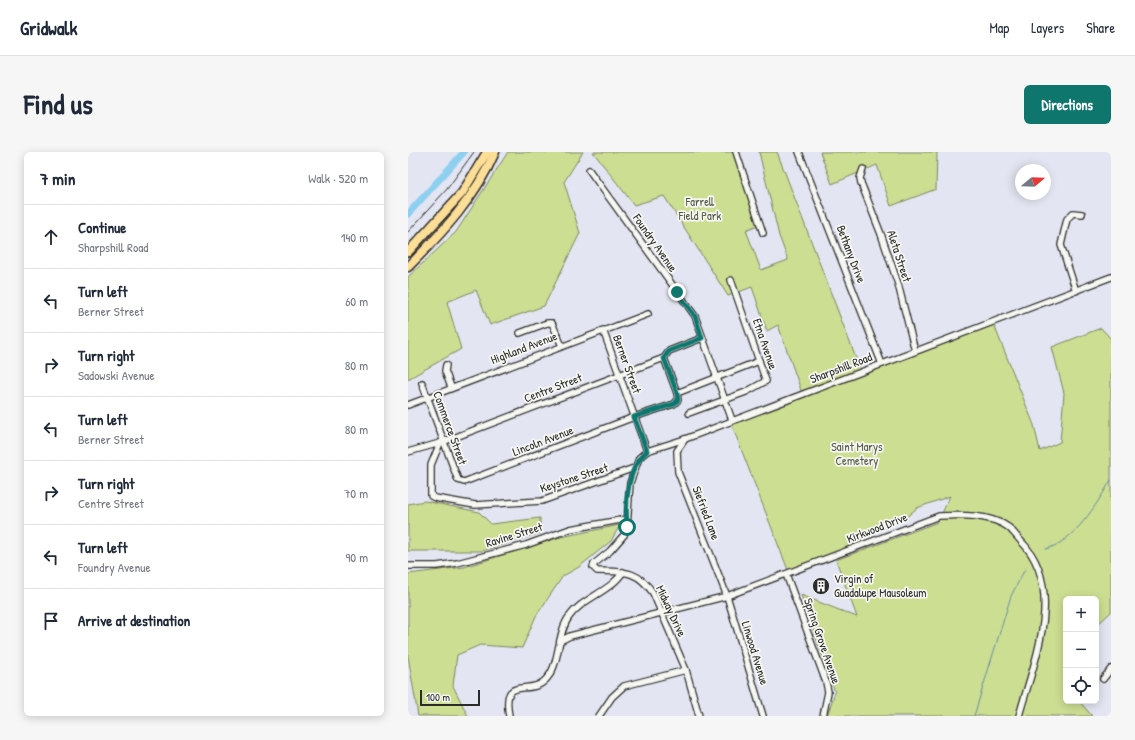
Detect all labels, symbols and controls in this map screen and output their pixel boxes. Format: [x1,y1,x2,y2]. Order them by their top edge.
text: Gridwalk [20,15,77,41]
text: Map [989,18,1009,37]
text: Layers [1031,18,1064,37]
text: Share [1086,18,1115,37]
text: Find us [24,85,93,123]
button: Directions [1024,85,1111,124]
north arrow [1015,164,1051,200]
text: 7 min [40,167,75,190]
text: Walk · 520 m [308,169,368,187]
park label: Farrell Field Park [678,193,721,224]
street label: Foundry Avenue [629,210,682,275]
text: Continue [78,217,126,238]
street label: Bethany Drive [833,222,870,285]
icon: ahead [40,226,62,248]
text: 140 m [341,228,368,246]
street label: Aleta Street [883,228,916,285]
text: Sharpshill Road [78,238,148,256]
text: Turn left [78,281,128,302]
route end [668,283,686,301]
icon: left [40,290,62,312]
text: 60 m [345,292,368,310]
text: Berner Street [78,302,144,320]
street label: Etna Avenue [749,316,782,372]
street label: Highland Avenue [488,327,560,368]
street label: Berner Street [609,332,646,396]
text: Turn right [78,345,134,366]
street label: Sharpshill Road [807,348,874,387]
icon: right [40,354,62,376]
text: 80 m [345,356,368,374]
text: Sadowski Avenue [78,366,155,384]
street label: Centre Street [521,368,585,406]
street label: Commerce Street [429,389,472,468]
text: Turn left [78,409,128,430]
icon: left [40,418,62,440]
text: 80 m [345,420,368,438]
street label: Lincoln Avenue [510,421,576,460]
text: Berner Street [78,430,144,448]
park label: Saint Marys Cemetery [831,438,883,469]
street label: Keystone Street [538,458,611,497]
text: Turn right [78,473,134,494]
icon: right [40,482,62,504]
text: 70 m [344,484,368,502]
street label: Siefried Lane [688,484,725,542]
text: Centre Street [78,494,144,512]
street label: Kirkwood Drive [844,508,910,547]
street label: Ravine Street [483,518,545,551]
route start [618,518,636,536]
text: Turn left [78,537,128,558]
icon: left [40,546,62,568]
text: 90 m [346,548,368,566]
text: Foundry Avenue [78,558,151,576]
place label: Virgin of Guadalupe Mausoleum [834,570,926,601]
building icon: Virgin of Guadalupe Mausoleum [811,576,831,596]
street label: Midway Drive [652,582,691,640]
street label: Spring Grove Avenue [800,596,845,686]
map controls [1063,596,1099,704]
button: + [1063,596,1099,632]
icon: arrive [40,610,62,632]
text: Arrive at destination [78,610,190,631]
street label: Linwood Avenue [738,619,773,687]
button: − [1063,632,1099,668]
button: locate [1063,668,1099,704]
scale bar [420,688,480,707]
text: 100 m [426,690,450,704]

